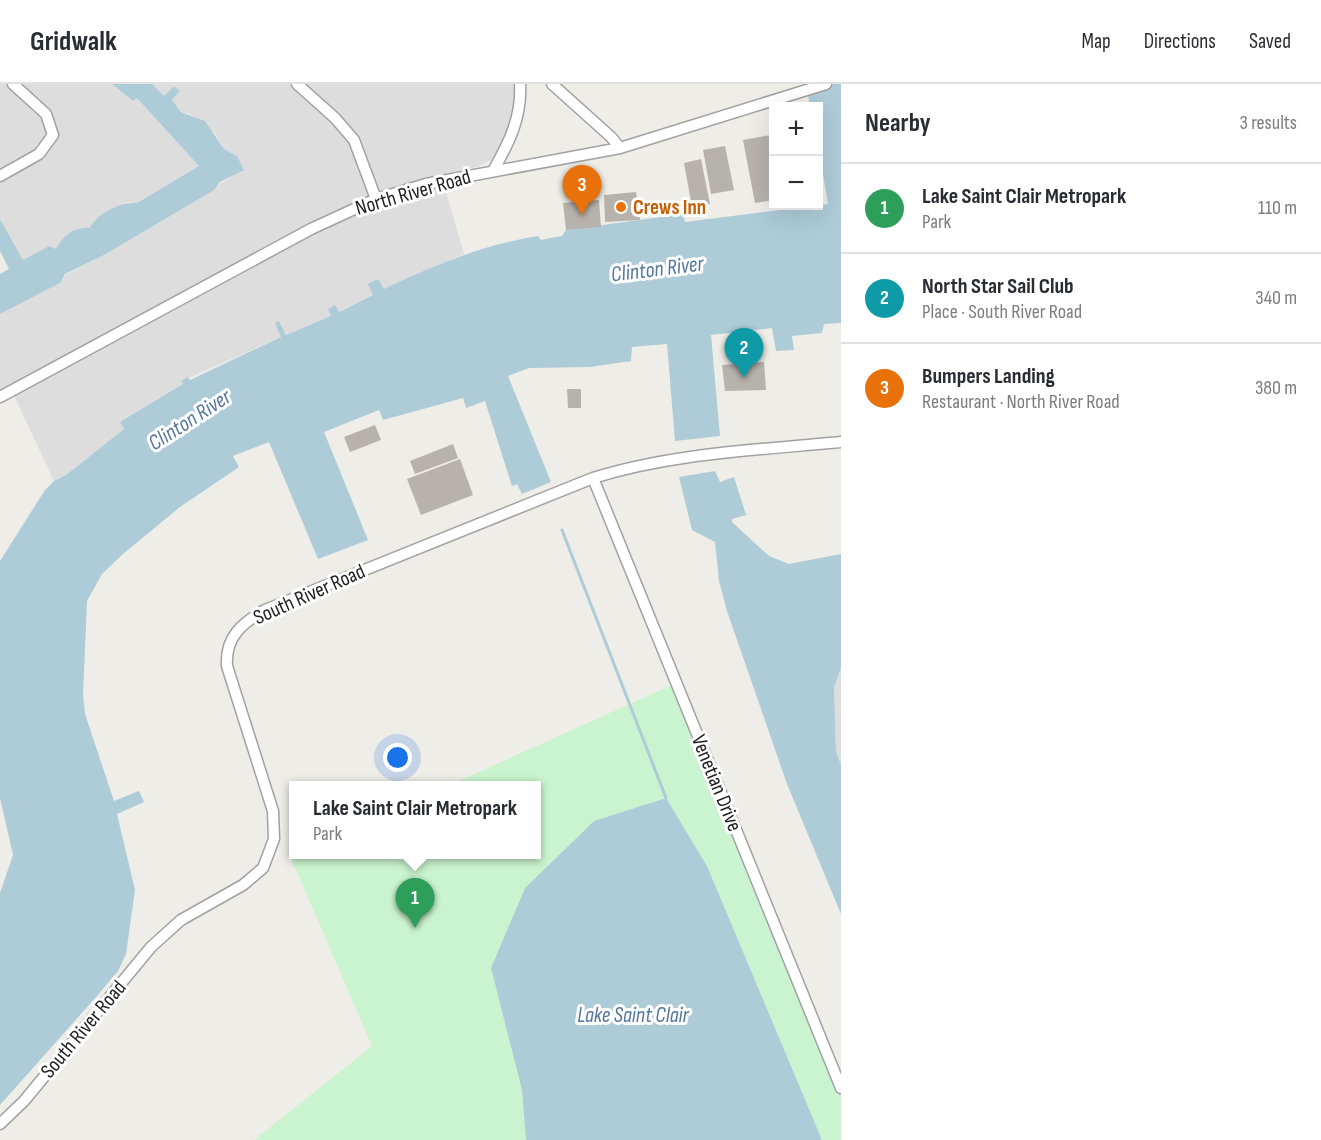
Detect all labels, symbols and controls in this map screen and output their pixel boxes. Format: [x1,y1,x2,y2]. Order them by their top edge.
text: Gridwalk [30,25,117,58]
text: Map [1081,29,1111,54]
text: Directions [1144,29,1216,54]
text: Saved [1249,29,1291,54]
map controls [769,102,823,210]
button: + [769,102,823,156]
text: Nearby [865,108,931,139]
text: 3 results [1240,111,1297,135]
button: − [769,156,823,210]
street label: North River Road [353,164,474,221]
pin: 3 [562,166,602,215]
text: Lake Saint Clair Metropark [922,183,1126,210]
place label: Crews Inn [633,195,706,220]
text: 1 [881,196,888,220]
text: 110 m [1258,196,1297,220]
marker: Crews Inn [614,200,628,214]
text: Park [922,210,951,234]
water label: Clinton River [609,250,706,289]
text: North Star Sail Club [922,273,1074,300]
text: 2 [880,286,889,310]
text: 340 m [1255,286,1297,310]
text: Place · South River Road [922,300,1082,324]
pin: 2 [724,328,764,378]
text: Bumpers Landing [922,363,1055,390]
text: 3 [880,376,889,400]
text: 380 m [1255,376,1297,400]
water label: Clinton River [143,383,237,457]
text: Restaurant · North River Road [922,390,1120,414]
street label: South River Road [249,559,369,630]
street label: Venetian Drive [686,731,747,835]
your location [383,743,412,772]
popup [289,781,541,859]
text: Lake Saint Clair Metropark [313,795,517,822]
text: Park [313,822,342,846]
pin: 1 [396,878,434,928]
street label: South River Road [35,975,131,1083]
water label: Lake Saint Clair [577,1002,690,1029]

